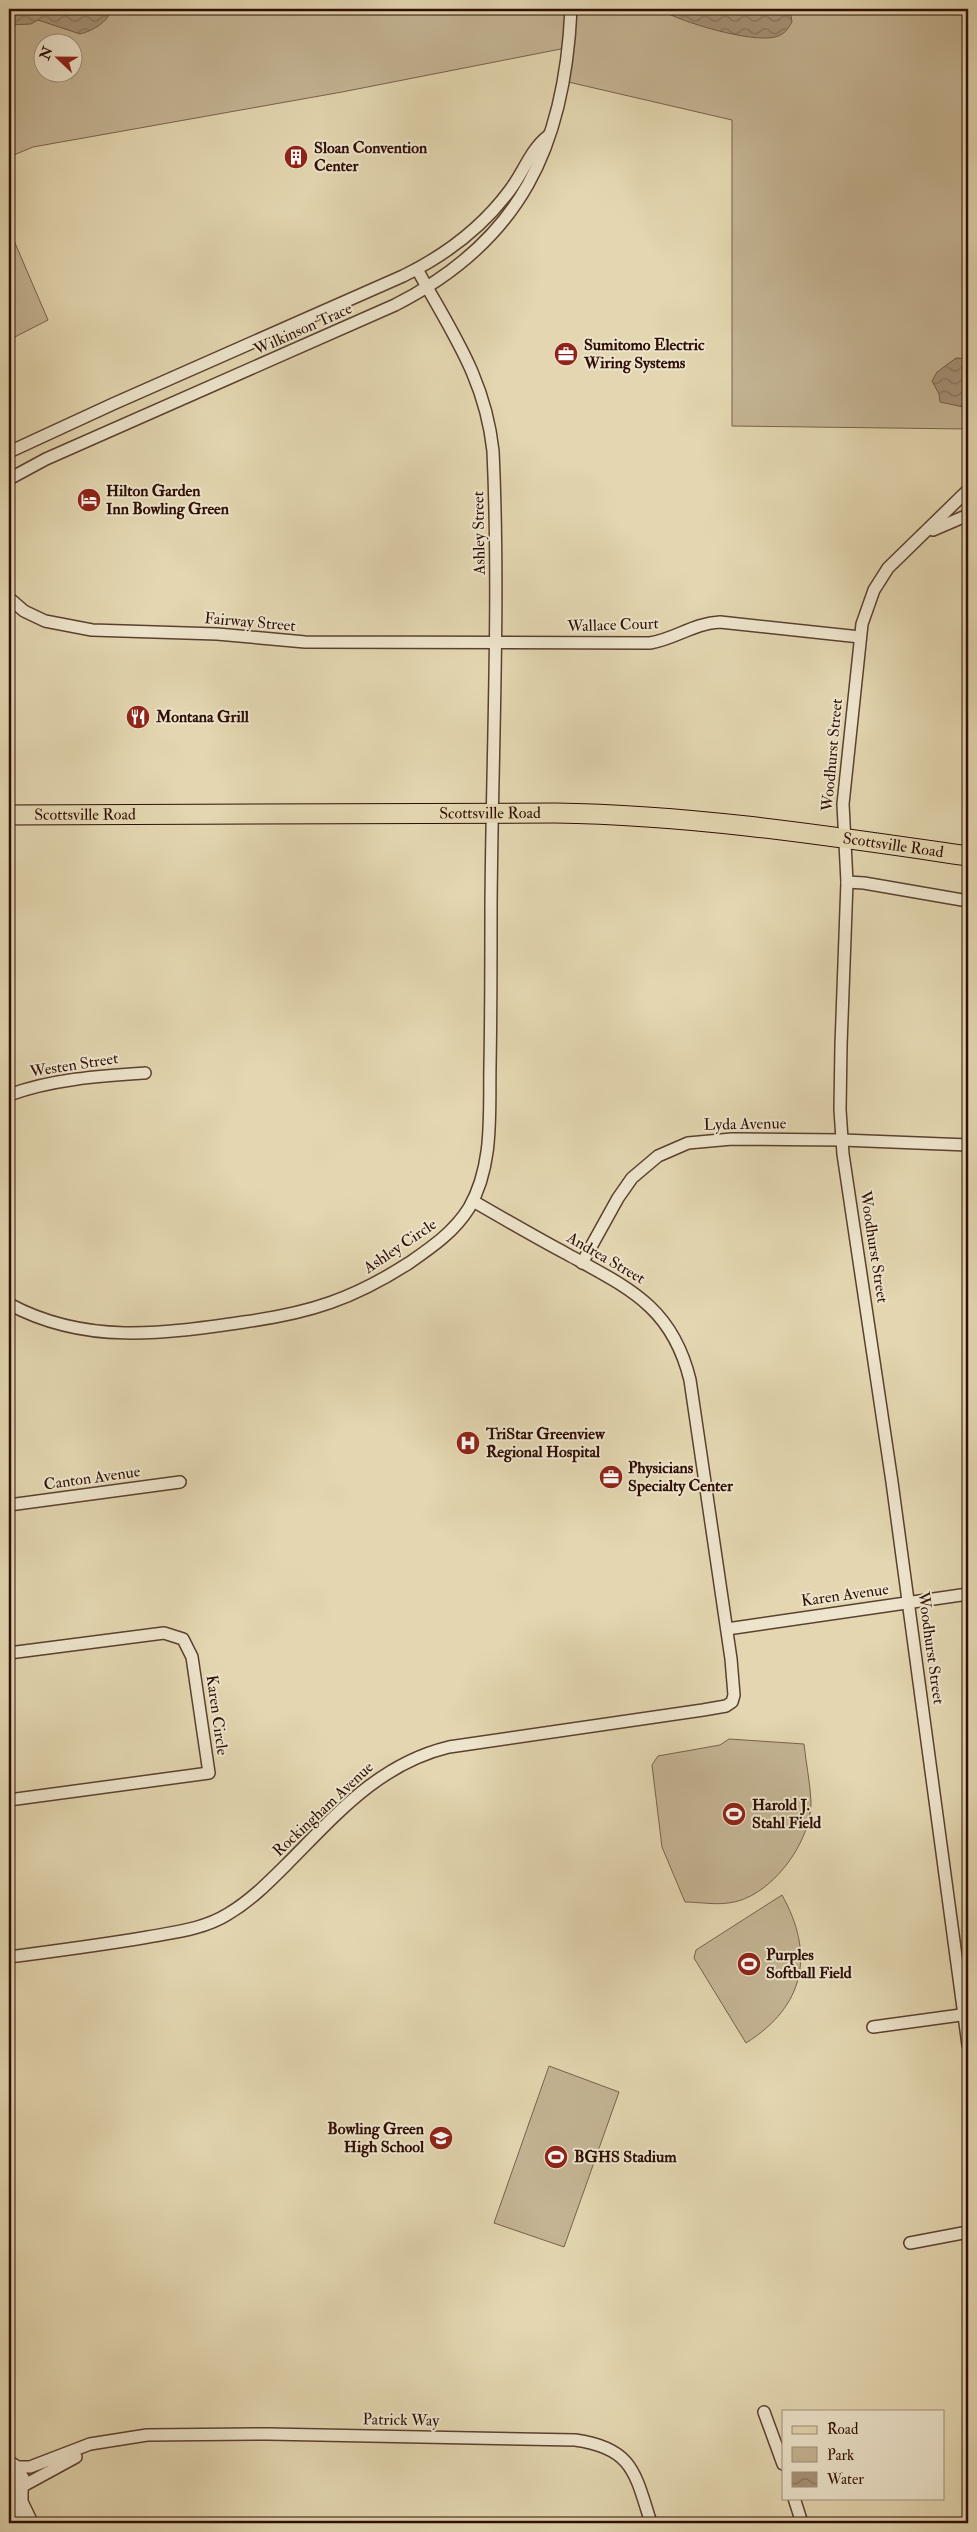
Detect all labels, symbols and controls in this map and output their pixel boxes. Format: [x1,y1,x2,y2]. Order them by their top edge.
north arrow [32,32,82,82]
text: N [36,44,57,63]
place label: Sloan Convention Center [314,138,428,176]
building icon: Sloan Convention Center [283,144,309,170]
street label: Wilkinson Trace [250,298,356,360]
place label: Sumitomo Electric Wiring Systems [583,335,705,374]
office icon: Sumitomo Electric Wiring Systems [553,341,579,367]
place label: Hilton Garden Inn Bowling Green [106,481,230,520]
hotel icon: Hilton Garden Inn Bowling Green [76,487,102,513]
street label: Ashley Street [468,491,490,576]
street label: Fairway Street [203,608,297,636]
street label: Wallace Court [566,613,659,637]
street label: Woodhurst Street [817,698,847,813]
restaurant icon: Montana Grill [125,704,151,730]
place label: Montana Grill [155,707,250,727]
street label: Scottsville Road [439,803,541,823]
street label: Scottsville Road [34,805,136,825]
street label: Scottsville Road [841,828,945,862]
street label: Westen Street [27,1048,120,1082]
street label: Lyda Avenue [704,1113,787,1135]
street label: Woodhurst Street [855,1189,893,1304]
street label: Ashley Circle [359,1214,441,1278]
street label: Andrea Street [562,1227,649,1289]
place label: TriStar Greenview Regional Hospital [485,1424,606,1463]
hospital icon: TriStar Greenview Regional Hospital [455,1430,481,1456]
place label: Physicians Specialty Center [628,1458,734,1497]
street label: Canton Avenue [43,1461,142,1495]
office icon: Physicians Specialty Center [598,1464,624,1490]
street label: Karen Avenue [800,1579,890,1611]
street label: Woodhurst Street [913,1590,949,1705]
street label: Karen Circle [201,1674,233,1757]
street label: Rockingham Avenue [268,1757,378,1861]
place label: Harold J. Stahl Field [752,1795,821,1833]
sports icon: Harold J. Stahl Field [721,1801,747,1827]
place label: Purples Softball Field [766,1945,852,1983]
sports icon: Purples Softball Field [736,1951,762,1977]
place label: Bowling Green High School [327,2119,425,2158]
school or university icon: Bowling Green High School [428,2125,454,2151]
sports icon: BGHS Stadium [543,2144,569,2170]
place label: BGHS Stadium [574,2147,677,2167]
street label: Patrick Way [362,2409,440,2431]
legend [782,2410,944,2500]
text: Road [827,2420,859,2439]
text: Park [827,2446,854,2465]
text: Water [826,2470,864,2489]

